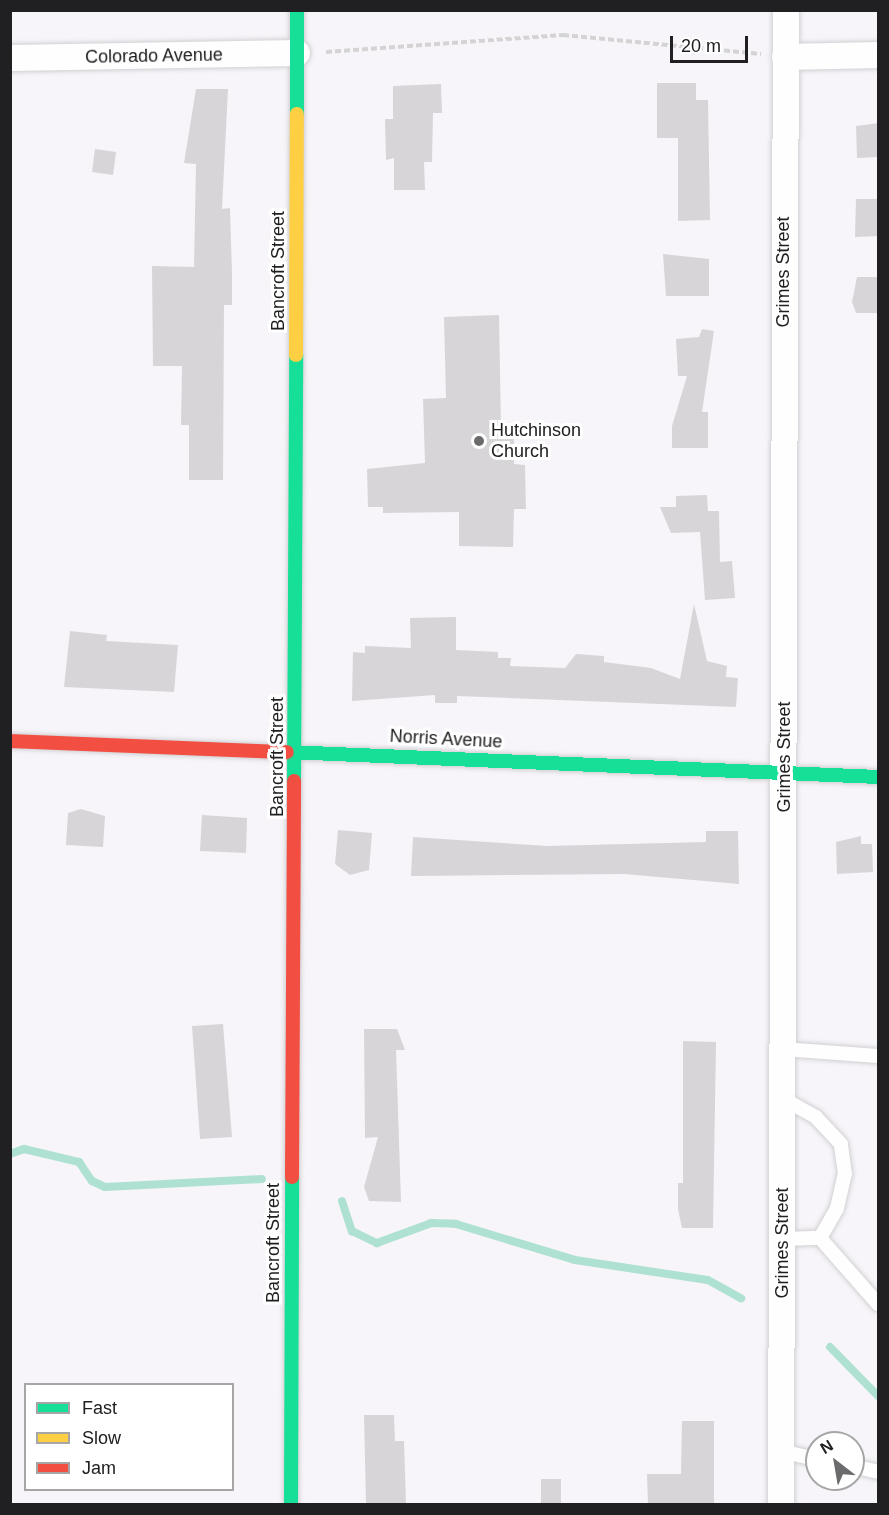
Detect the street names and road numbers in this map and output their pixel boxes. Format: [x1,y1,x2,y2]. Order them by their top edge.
street label: Colorado Avenue [84,44,224,68]
street label: Bancroft Street [267,211,289,331]
street label: Grimes Street [772,216,794,328]
street label: Bancroft Street [266,697,288,817]
street label: Grimes Street [773,701,795,813]
street label: Norris Avenue [389,725,503,753]
street label: Bancroft Street [262,1183,284,1303]
street label: Grimes Street [771,1187,793,1299]

